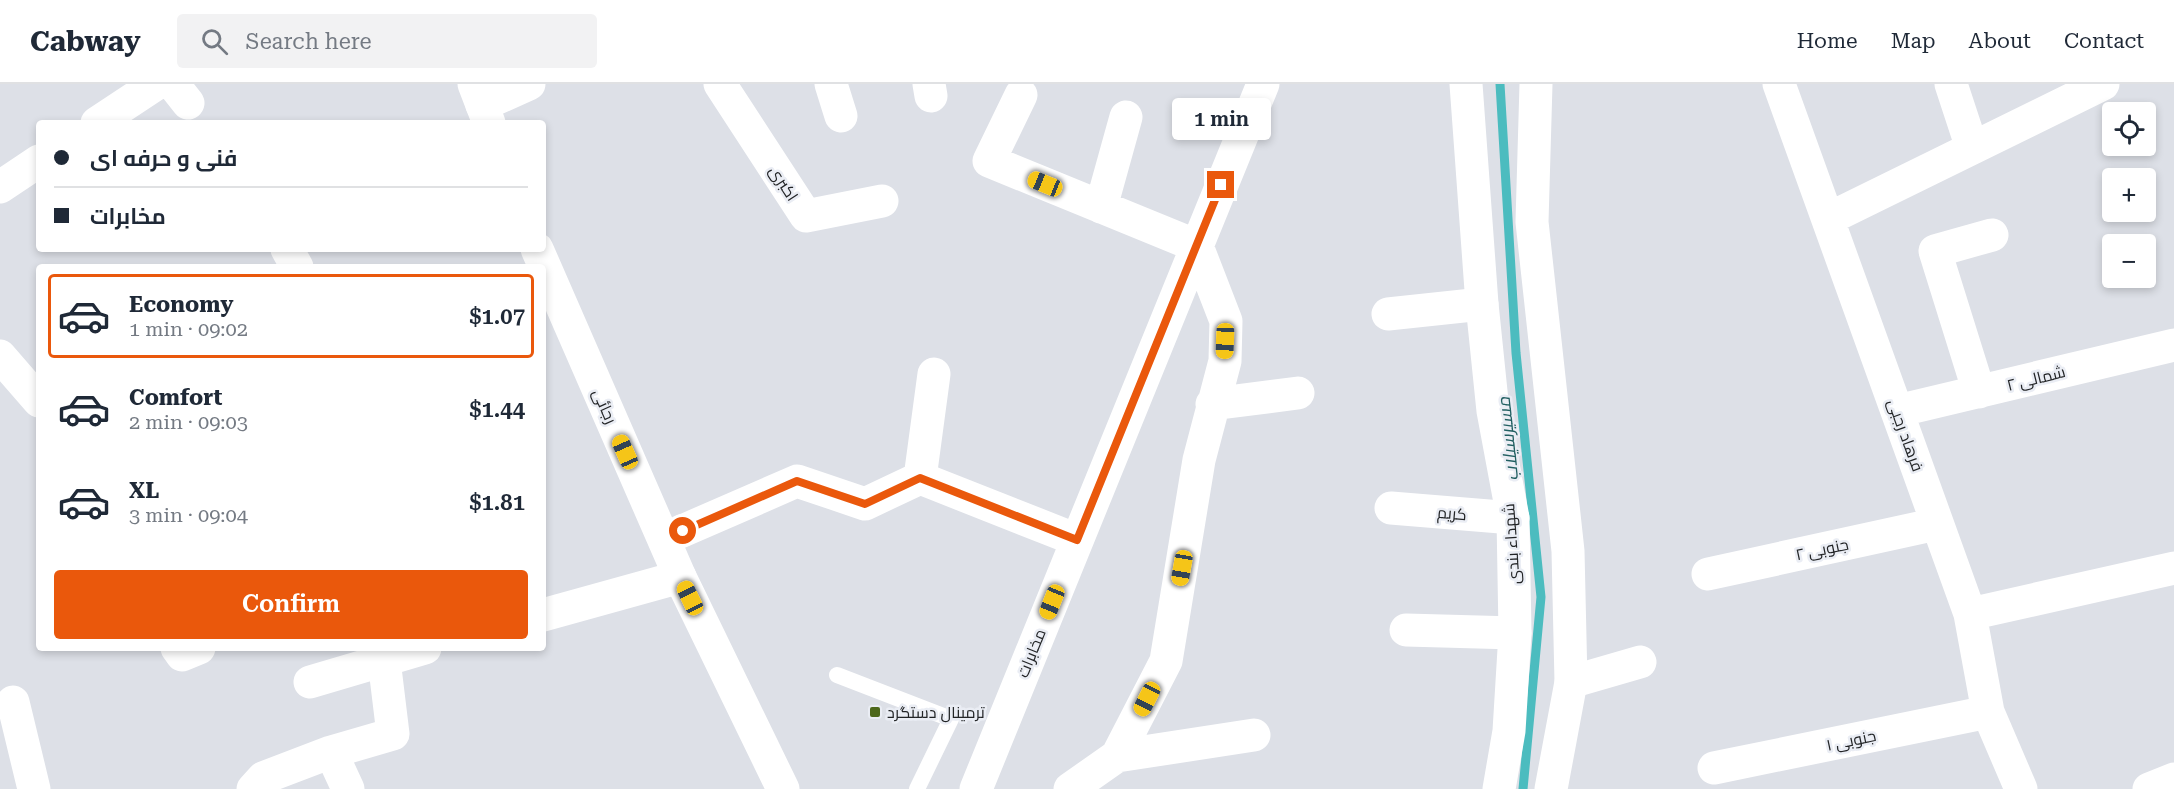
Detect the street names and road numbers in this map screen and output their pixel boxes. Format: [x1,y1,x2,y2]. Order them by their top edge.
street label: اکبری [764,162,802,205]
street label: ۲ شمالی [2005,362,2068,396]
street label: رجائی [588,386,621,427]
street label: فرهاد رجبی [1883,396,1927,474]
street label: کریم [1436,503,1468,526]
street label: شهداء بندی [1499,503,1525,585]
street label: ۲ جنوبی [1794,535,1851,565]
street label: مخابرات [1013,626,1050,680]
street label: ۱ جنوبی [1825,726,1878,756]

